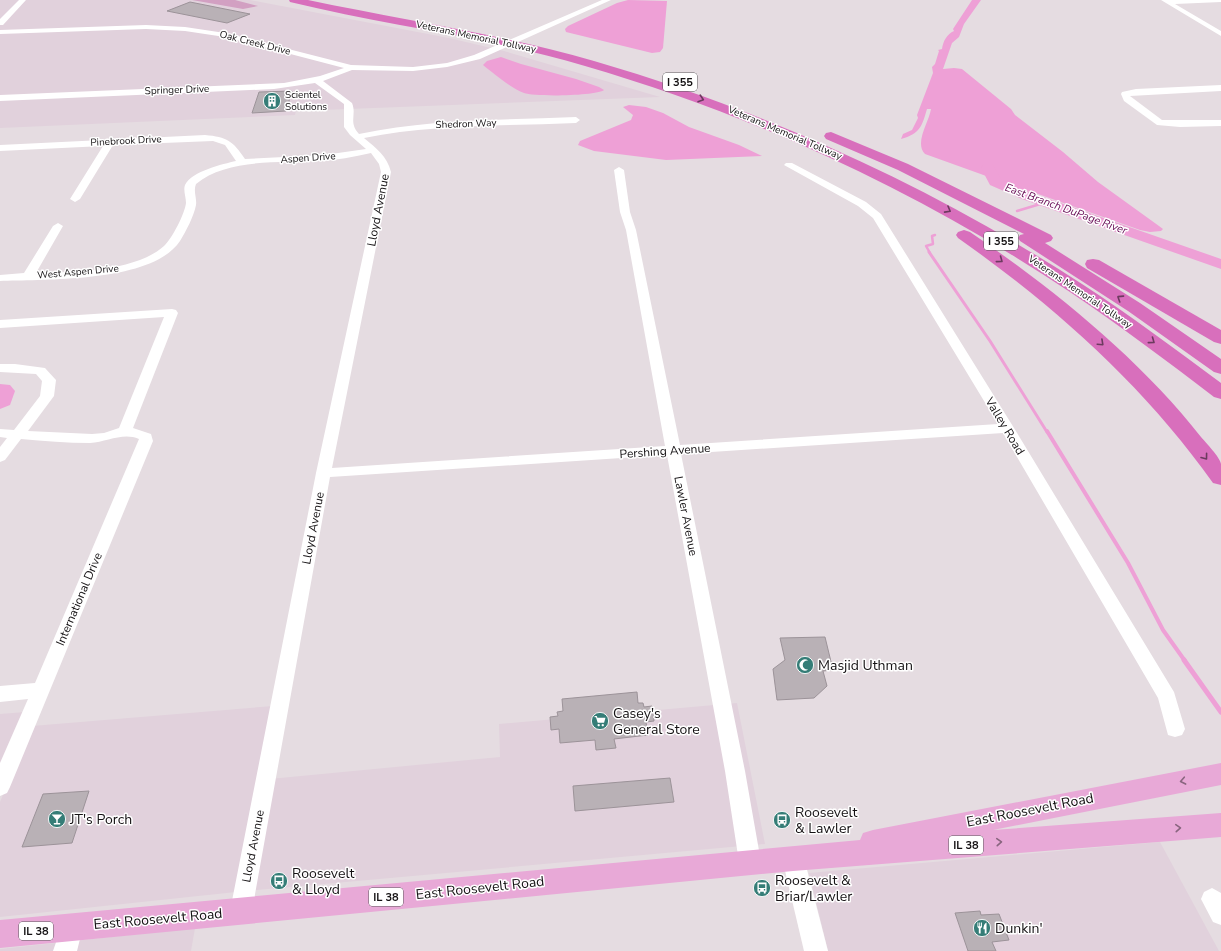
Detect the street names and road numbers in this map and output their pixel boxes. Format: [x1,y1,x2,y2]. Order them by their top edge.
street label: Veterans Memorial Tollway [414,17,538,57]
street label: Oak Creek Drive [218,27,292,59]
road number: I 355 [663,73,697,91]
street label: Springer Drive [144,82,210,98]
street label: Veterans Memorial Tollway [725,102,845,164]
street label: Shedron Way [435,116,498,132]
street label: Pinebrook Drive [90,132,162,150]
street label: Aspen Drive [280,149,336,167]
street label: Lloyd Avenue [363,172,393,248]
road number: I 355 [984,232,1018,250]
street label: Veterans Memorial Tollway [1025,251,1135,332]
street label: West Aspen Drive [37,261,119,283]
street label: Valley Road [981,393,1028,458]
street label: Pershing Avenue [619,440,711,462]
street label: Lawler Avenue [670,475,702,557]
street label: Lloyd Avenue [298,490,328,566]
street label: International Drive [52,550,106,648]
street label: East Roosevelt Road [965,788,1095,832]
street label: Lloyd Avenue [238,808,268,884]
road number: IL 38 [949,836,983,854]
street label: East Roosevelt Road [415,872,545,904]
road number: IL 38 [369,888,403,906]
street label: East Roosevelt Road [93,904,223,934]
road number: IL 38 [19,922,53,940]

